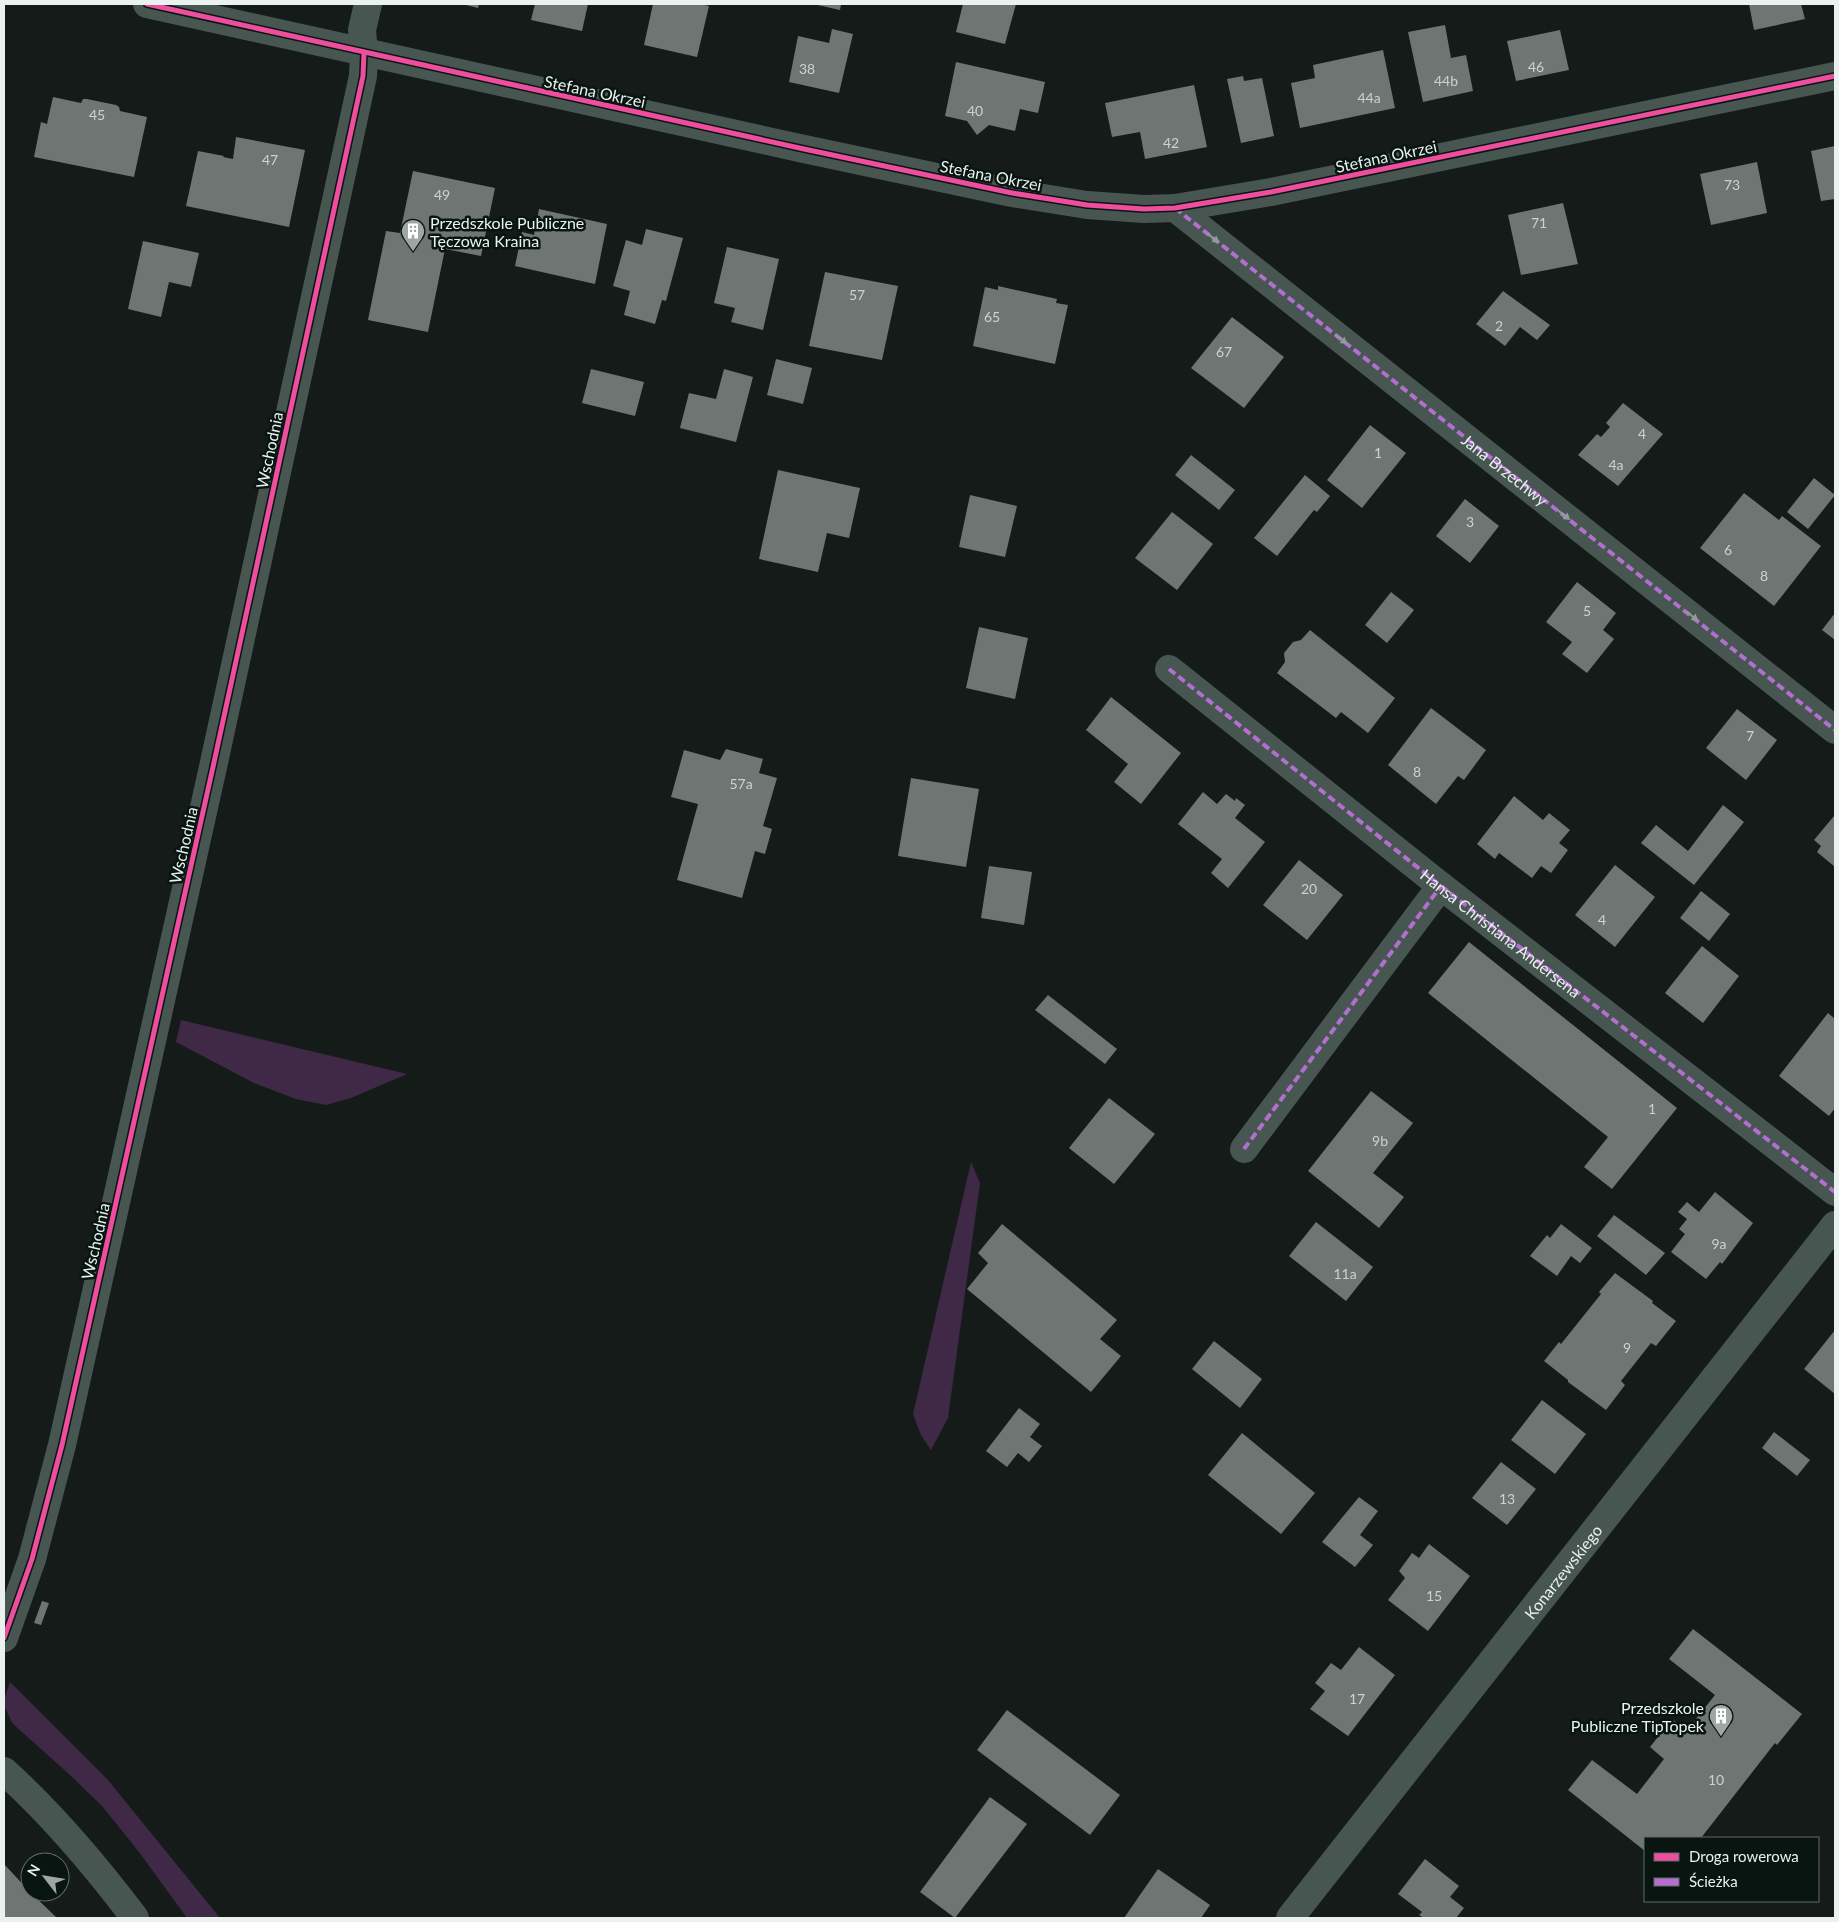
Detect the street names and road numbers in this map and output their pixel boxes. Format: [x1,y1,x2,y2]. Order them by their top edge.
street label: Stefana Okrzei [543,71,647,111]
street label: Stefana Okrzei [1334,136,1438,176]
street label: Stefana Okrzei [939,156,1043,194]
street label: Wschodnia [252,410,286,490]
street label: Jana Brzechwy [1458,429,1553,509]
street label: Wschodnia [165,805,201,885]
street label: Hansa Christiana Andersena [1417,864,1585,1001]
street label: Wschodnia [77,1201,113,1281]
street label: Konarzewskiego [1520,1521,1605,1622]

